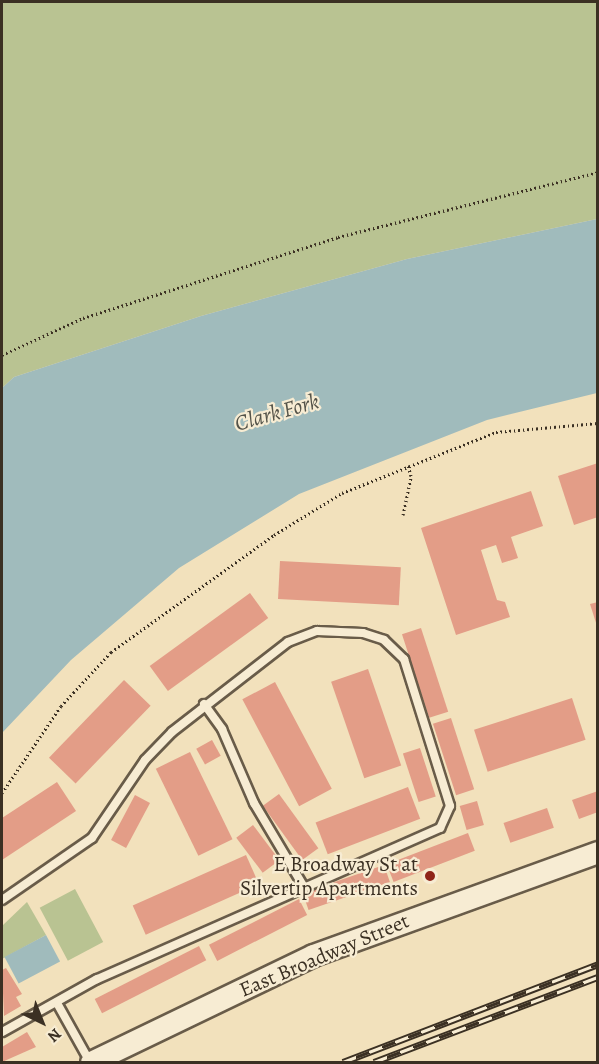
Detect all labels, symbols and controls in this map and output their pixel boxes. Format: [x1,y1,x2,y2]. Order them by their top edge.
water label: Clark Fork [232,388,322,438]
place label: E Broadway St at Silvertip Apartments [240,851,418,901]
marker: E Broadway St at Silvertip Apartments [423,869,437,883]
street label: East Broadway Street [235,908,413,1002]
north arrow [12,992,72,1052]
text: N [43,1023,66,1047]

